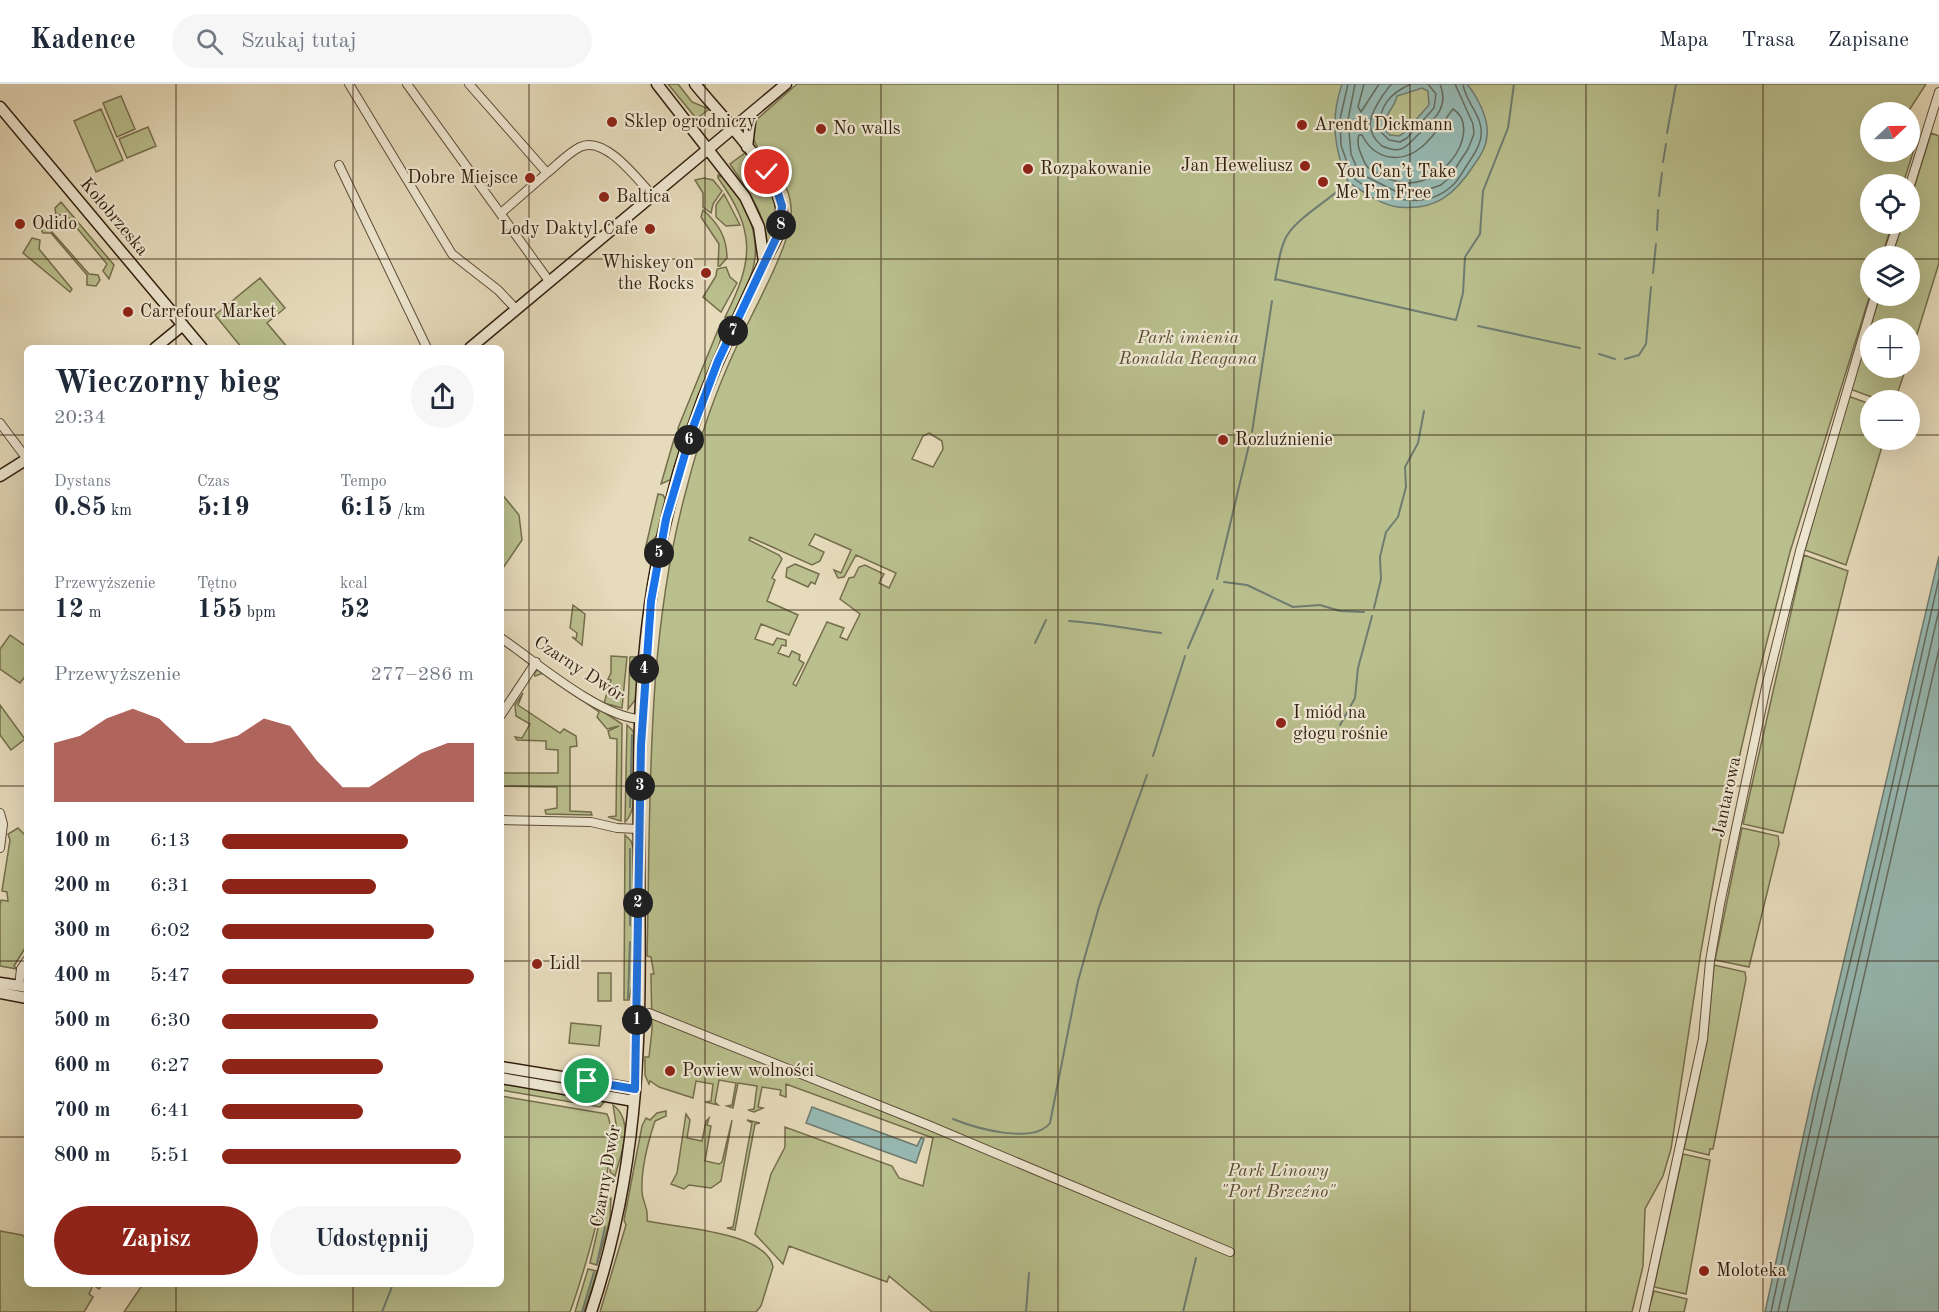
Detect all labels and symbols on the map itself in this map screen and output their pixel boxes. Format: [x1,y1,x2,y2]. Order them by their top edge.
north arrow [1860,102,1920,162]
place label: Sklep ogrodniczy [624,113,757,131]
marker: Sklep ogrodniczy [605,115,619,129]
place label: Arendt Dickmann [1314,116,1453,134]
marker: Arendt Dickmann [1295,118,1309,132]
place label: No walls [833,120,901,138]
marker: No walls [814,122,828,136]
pin [741,146,792,197]
place label: Jan Heweliusz [1181,157,1293,175]
marker: Jan Heweliusz [1298,159,1312,173]
place label: Rozpakowanie [1040,160,1151,178]
marker: Rozpakowanie [1021,162,1035,176]
place label: You Can’t Take Me I’m Free [1335,163,1456,202]
place label: Dobre Miejsce [407,169,518,187]
marker: Dobre Miejsce [523,171,537,185]
street label: Kołobrzeska [76,175,152,259]
marker: You Can’t Take Me I’m Free [1316,175,1330,189]
place label: Baltica [616,188,670,206]
marker: Baltica [597,190,611,204]
pin: 8 [766,210,796,240]
place label: Odido [32,215,77,233]
marker: Odido [13,217,27,231]
place label: Lody Daktyl Cafe [500,220,638,238]
marker: Lody Daktyl Cafe [643,222,657,236]
place label: Whiskey on the Rocks [601,254,694,293]
marker: Whiskey on the Rocks [699,266,713,280]
place label: Carrefour Market [140,303,276,321]
marker: Carrefour Market [121,305,135,319]
pin: 7 [718,316,748,346]
park label: Park imienia Ronalda Reagana [1118,329,1258,368]
pin: 6 [674,425,704,455]
place label: Rozluźnienie [1235,431,1333,449]
marker: Rozluźnienie [1216,433,1230,447]
pin: 5 [644,538,674,568]
street label: Czarny Dwór [530,633,628,705]
pin: 4 [629,654,659,684]
place label: I miód na głogu rośnie [1293,704,1388,743]
marker: I miód na głogu rośnie [1274,716,1288,730]
street label: Jantarowa [1710,755,1744,839]
pin: 3 [625,771,655,801]
pin: 2 [623,888,653,918]
place label: Lidl [549,955,580,973]
marker: Lidl [530,957,544,971]
pin: 1 [622,1005,652,1035]
pin [561,1055,612,1106]
place label: Powiew wolności [682,1062,814,1080]
marker: Powiew wolności [663,1064,677,1078]
street label: Czarny Dwór [588,1123,624,1229]
park label: Park Linowy "Port Brzeźno" [1221,1162,1336,1201]
place label: Moloteka [1716,1262,1787,1280]
marker: Moloteka [1697,1264,1711,1278]

